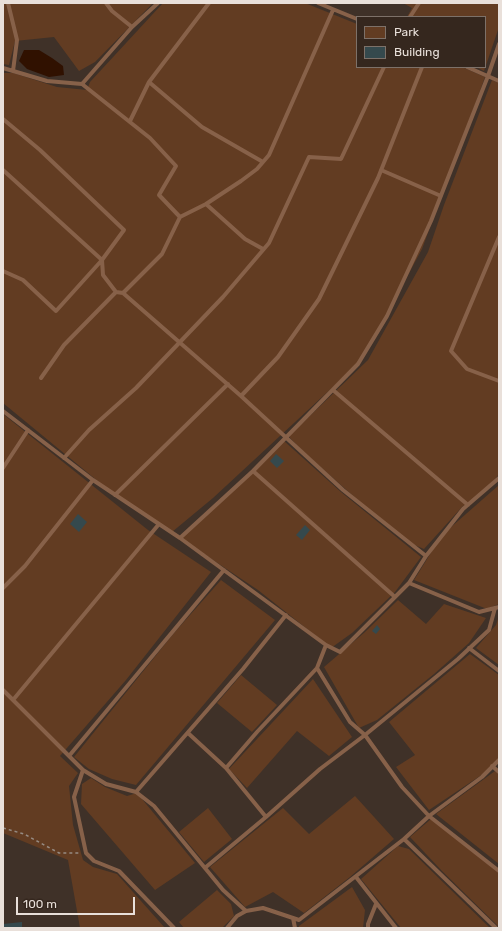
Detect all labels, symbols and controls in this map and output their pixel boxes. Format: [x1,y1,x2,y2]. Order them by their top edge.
legend [356,16,486,68]
text: Park [394,25,419,39]
text: Building [394,45,440,59]
scale bar [18,889,137,915]
text: 100 m [23,897,57,911]

